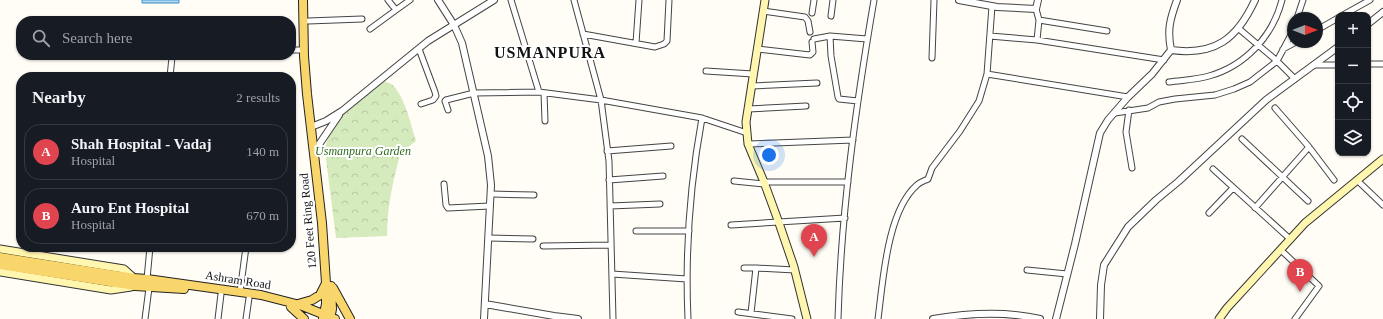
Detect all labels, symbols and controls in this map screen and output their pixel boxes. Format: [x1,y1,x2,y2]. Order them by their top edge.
north arrow [1287,12,1323,48]
map controls [1335,12,1371,156]
button: + [1335,12,1371,48]
search box [16,16,296,60]
icon: search [30,27,52,49]
text: Search here [62,30,132,46]
district label: USMANPURA [494,44,606,61]
button: − [1335,48,1371,84]
button: locate [1335,84,1371,120]
text: Nearby [32,88,86,107]
text: 2 results [236,90,280,105]
button: layers [1335,120,1371,156]
text: Shah Hospital - Vadaj [71,136,211,152]
text: A [41,144,51,159]
text: 140 m [246,144,279,159]
park label: Usmanpura Garden [315,144,411,158]
your location [759,145,779,165]
text: Hospital [71,153,115,168]
street label: 120 Feet Ring Road [297,172,319,270]
text: Auro Ent Hospital [71,200,189,216]
text: B [42,208,50,223]
text: 670 m [246,208,279,223]
text: Hospital [71,217,115,232]
pin: A [801,224,827,257]
pin: B [1287,259,1313,292]
street label: Ashram Road [204,268,272,292]

